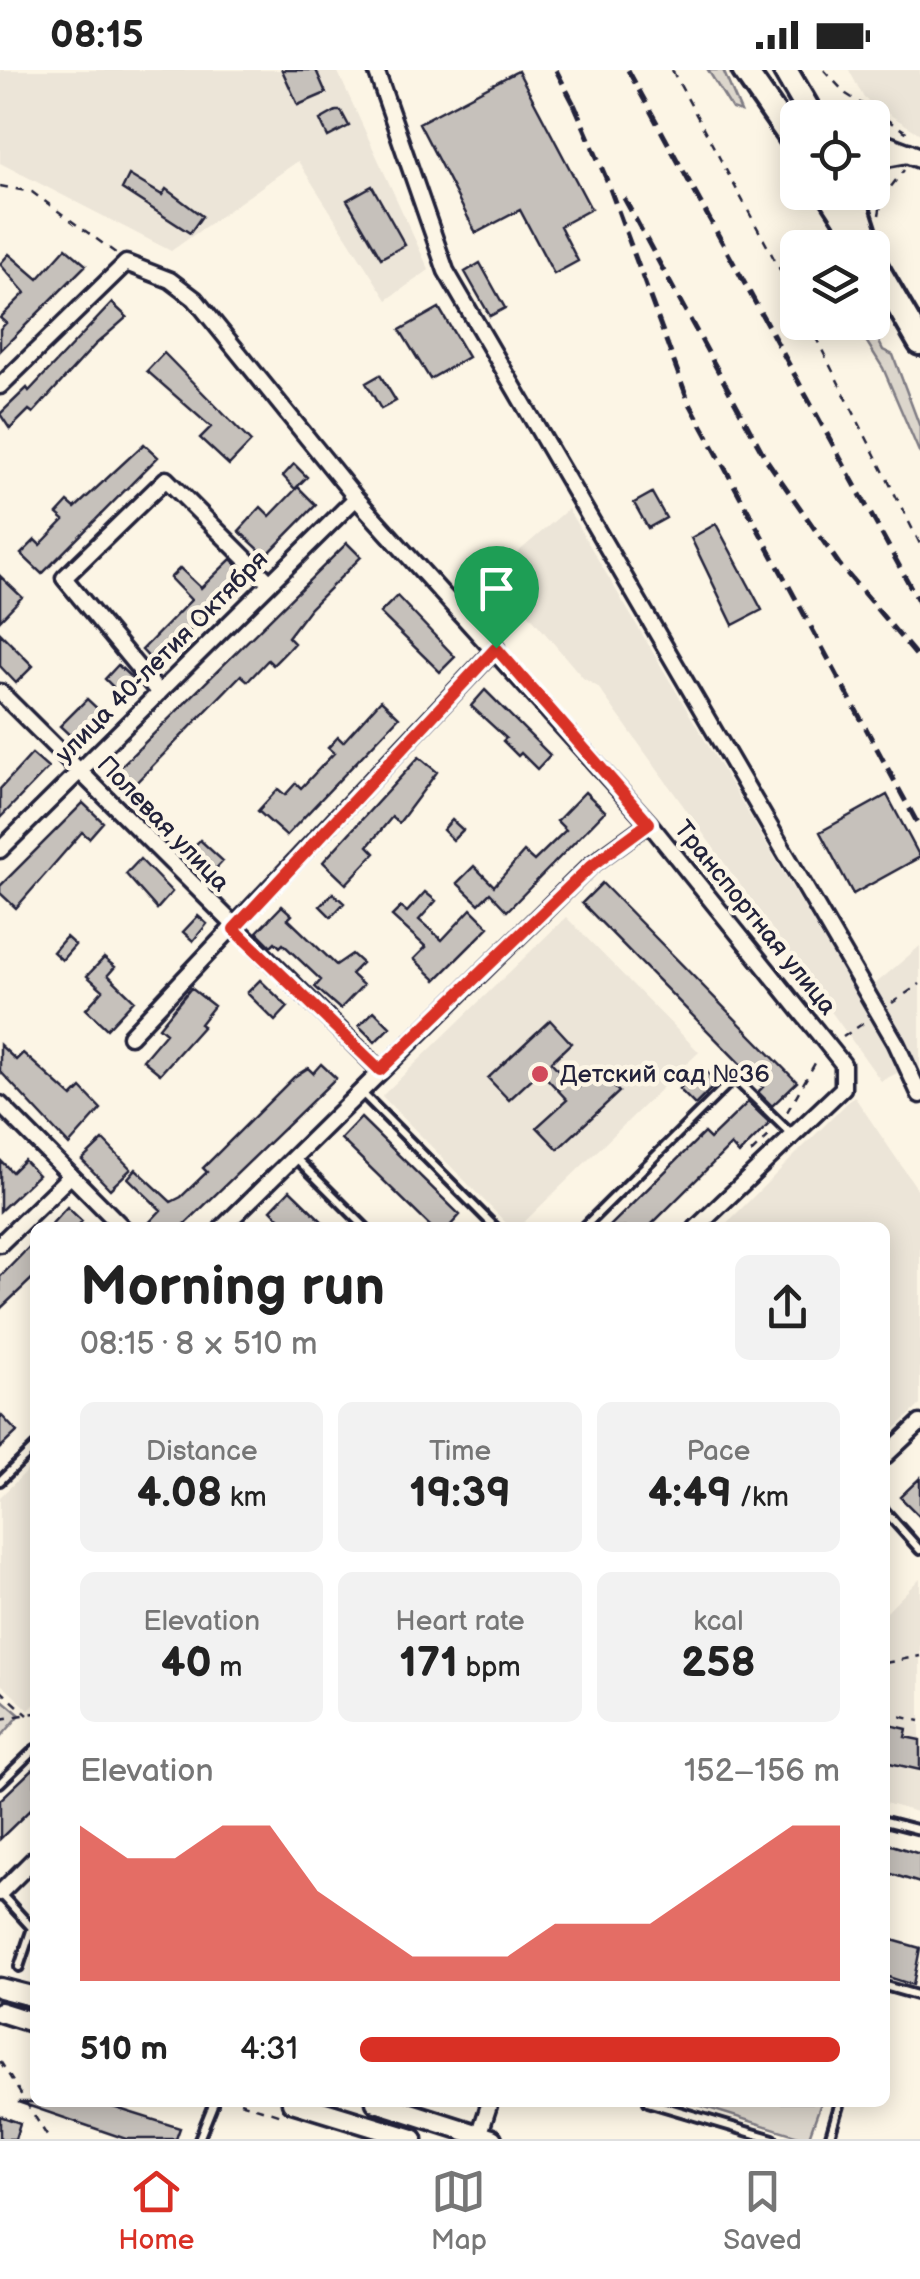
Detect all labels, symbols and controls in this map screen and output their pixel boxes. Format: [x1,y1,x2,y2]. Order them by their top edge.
text: 08:15 [50,13,144,58]
map controls [780,100,890,340]
button: locate [780,100,890,210]
button: layers [780,230,890,340]
street label: улица 40-летия Октября [49,544,275,770]
pin [454,546,539,649]
icon: arrive [469,561,524,616]
street label: Полевая улица [90,749,236,899]
street label: Транспортная улица [667,814,843,1022]
place label: Детский сад №36 [560,1059,770,1090]
marker: Детский сад №36 [529,1063,551,1085]
text: Morning run [80,1254,385,1321]
button: share [735,1255,840,1360]
text: 08:15 · 8 × 510 m [80,1325,317,1364]
text: Distance [146,1435,258,1468]
text: Time [429,1435,491,1468]
text: Pace [686,1435,750,1468]
text: 4.08 [137,1468,222,1519]
text: 19:39 [409,1468,511,1519]
text: 4:49 [648,1468,732,1519]
text: km [222,1481,267,1514]
text: /km [732,1481,789,1514]
text: Elevation [143,1605,260,1638]
text: Heart rate [395,1605,525,1638]
text: kcal [693,1605,743,1638]
text: 40 [161,1638,212,1689]
text: 171 [399,1638,458,1689]
text: 258 [681,1638,756,1689]
text: m [212,1651,242,1684]
text: bpm [458,1651,521,1684]
text: Elevation [80,1752,213,1791]
text: 152–156 m [684,1752,840,1791]
text: 510 m [80,2030,168,2069]
text: 4:31 [240,2030,298,2069]
tab: Home [118,2164,194,2257]
tab: Map [431,2164,487,2257]
tab: Saved [723,2164,802,2257]

